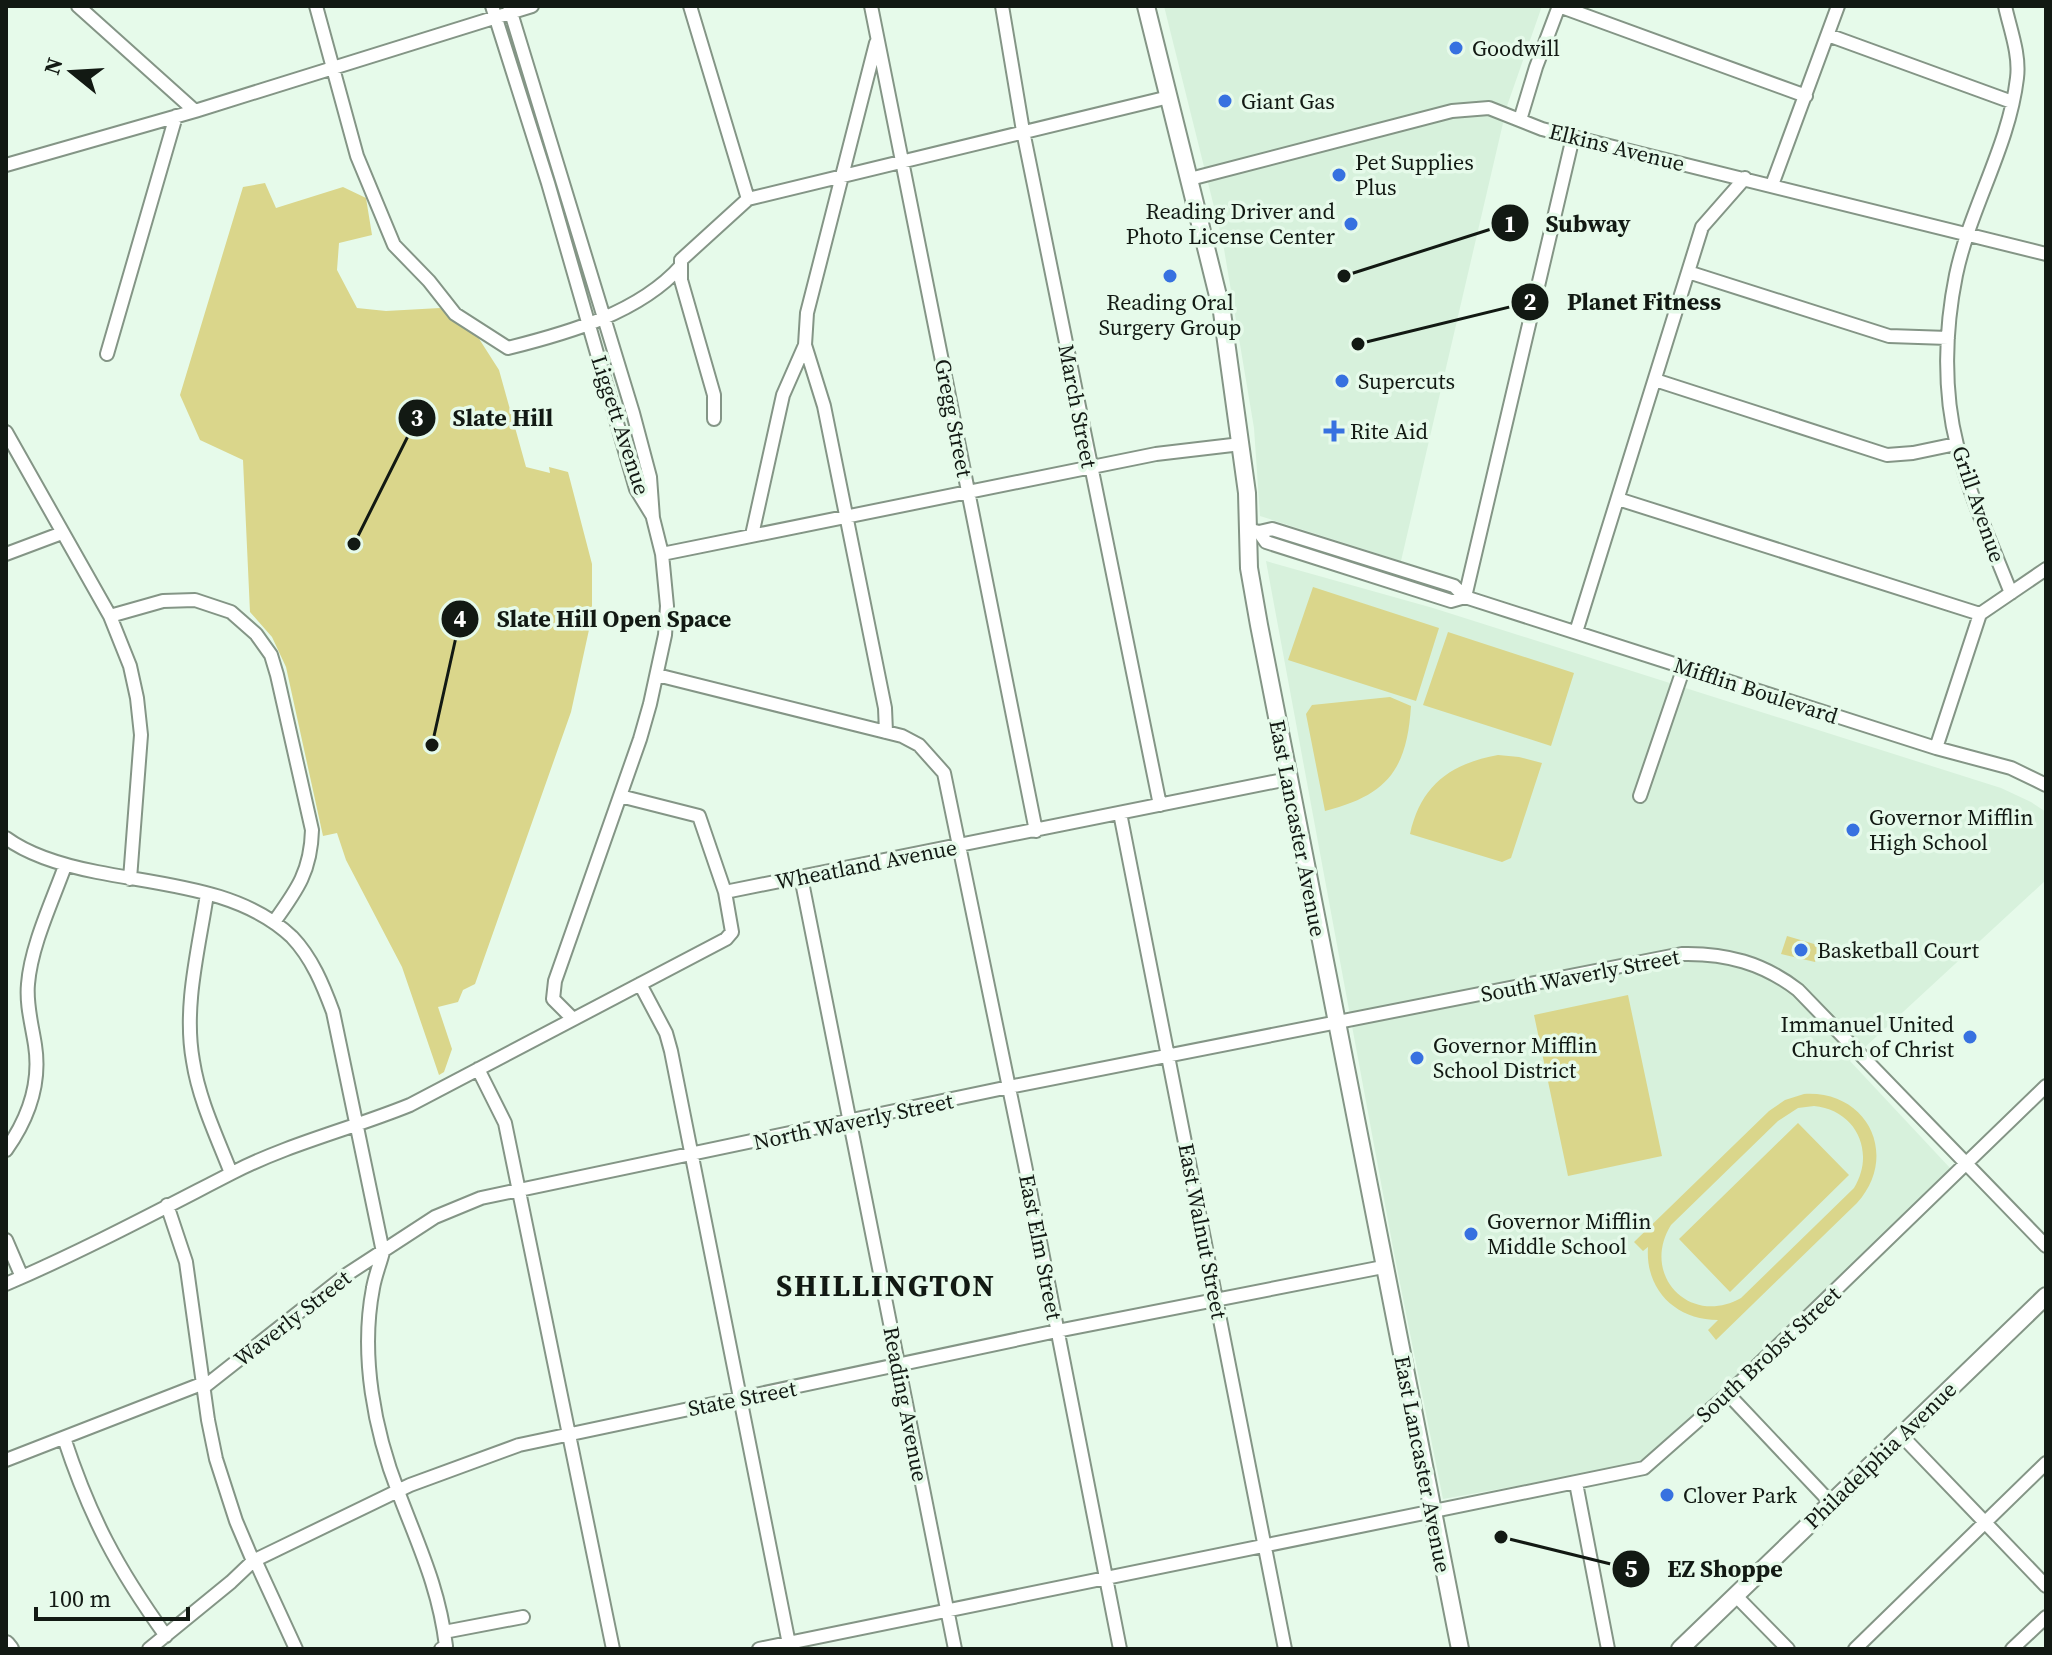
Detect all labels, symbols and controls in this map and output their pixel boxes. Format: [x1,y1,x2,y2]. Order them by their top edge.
north arrow [32,32,112,112]
place label: Goodwill [1472,33,1560,63]
marker: Goodwill [1447,39,1465,57]
text: N [36,54,70,78]
place label: Giant Gas [1241,86,1335,116]
marker: Giant Gas [1216,92,1234,110]
street label: Elkins Avenue [1546,116,1688,178]
place label: Pet Supplies Plus [1355,147,1474,202]
marker: Pet Supplies Plus [1330,166,1348,184]
place label: Reading Driver and Photo License Center [1126,196,1336,251]
callout: Subway [1490,199,1647,247]
text: 1 [1503,207,1517,240]
text: Subway [1545,207,1631,240]
marker: Reading Driver and Photo License Center [1342,215,1360,233]
marker: Reading Oral Surgery Group [1161,267,1179,285]
callout: Planet Fitness [1510,278,1737,326]
text: 2 [1523,285,1537,318]
text: Planet Fitness [1567,285,1721,318]
place label: Reading Oral Surgery Group [1099,287,1241,342]
street label: March Street [1051,342,1105,471]
street label: Liggett Avenue [584,351,658,499]
street label: Gregg Street [928,356,980,481]
place label: Supercuts [1358,366,1455,396]
marker: Supercuts [1333,372,1351,390]
callout: Slate Hill [397,394,570,442]
text: 3 [410,401,424,434]
text: Slate Hill [453,401,554,434]
place label: Rite Aid [1350,416,1429,446]
marker: Rite Aid [1325,422,1343,440]
street label: Grill Avenue [1945,442,2013,566]
callout: Slate Hill Open Space [440,595,747,643]
text: 4 [453,602,467,635]
text: Slate Hill Open Space [497,602,731,635]
street label: Mifflin Boulevard [1670,649,1842,731]
street label: East Lancaster Avenue [1262,717,1334,939]
place label: Governor Mifflin High School [1869,802,2034,857]
marker: Governor Mifflin High School [1844,821,1862,839]
street label: Wheatland Avenue [773,832,959,896]
place label: Basketball Court [1817,935,1980,965]
street label: South Waverly Street [1478,941,1683,1009]
marker: Basketball Court [1792,941,1810,959]
place label: Immanuel United Church of Christ [1781,1009,1955,1064]
marker: Immanuel United Church of Christ [1961,1028,1979,1046]
place label: Governor Mifflin School District [1433,1030,1598,1085]
marker: Governor Mifflin School District [1408,1049,1426,1067]
street label: North Waverly Street [750,1085,956,1157]
street label: East Walnut Street [1171,1141,1235,1322]
street label: East Elm Street [1012,1172,1070,1323]
place label: Governor Mifflin Middle School [1487,1206,1652,1261]
marker: Governor Mifflin Middle School [1462,1225,1480,1243]
street label: Waverly Street [227,1262,357,1373]
district label: SHILLINGTON [776,1265,996,1306]
street label: South Brobst Street [1689,1278,1847,1429]
street label: Reading Avenue [876,1324,936,1484]
street label: East Lancaster Avenue [1387,1353,1459,1575]
street label: State Street [685,1373,800,1423]
street label: Philadelphia Avenue [1797,1374,1963,1536]
place label: Clover Park [1683,1480,1798,1510]
marker: Clover Park [1658,1486,1676,1504]
callout: EZ Shoppe [1611,1545,1799,1593]
text: 5 [1624,1552,1638,1585]
text: EZ Shoppe [1667,1552,1783,1585]
scale bar [36,1571,188,1621]
text: 100 m [48,1582,111,1615]

